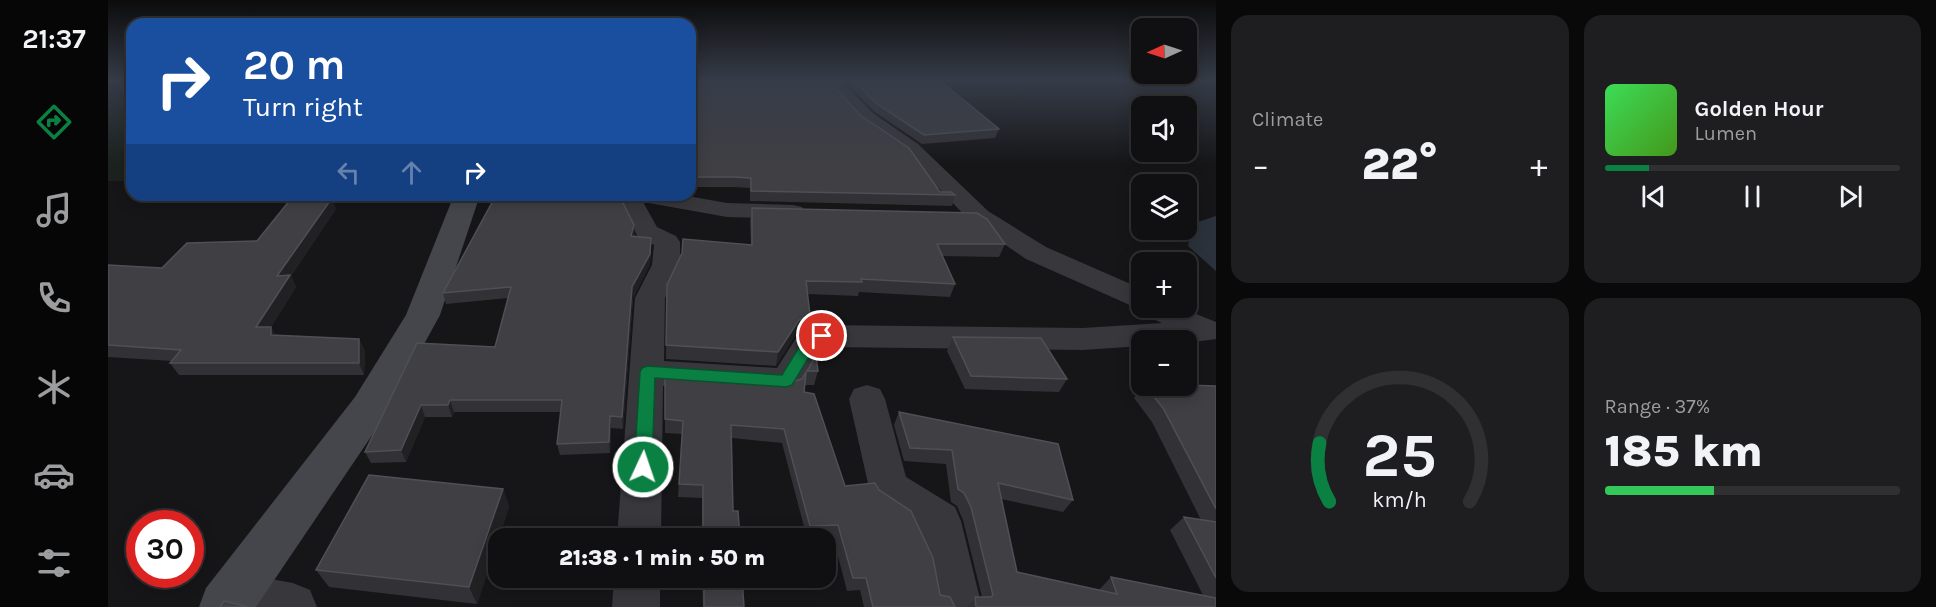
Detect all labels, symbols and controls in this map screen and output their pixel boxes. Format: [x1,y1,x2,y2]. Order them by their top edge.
north arrow [1131,18,1197,84]
map controls [1131,18,1197,396]
text: 21:37 [22,23,86,55]
text: 20 m [243,40,345,90]
icon: right [144,42,222,120]
text: Turn right [243,91,363,123]
button: sound [1131,96,1197,162]
text: Golden Hour [1695,96,1823,122]
icon: directions [33,101,75,143]
text: Climate [1252,108,1323,131]
text: Lumen [1695,122,1757,145]
text: 22° [1361,138,1438,190]
text: − [1252,146,1269,184]
text: + [1530,146,1548,184]
icon: left [332,156,365,189]
icon: ahead [395,156,428,189]
icon: right [458,156,491,189]
button: layers [1131,174,1197,240]
icon: previous [1637,180,1670,213]
icon: pause [1736,180,1769,213]
icon: next [1834,180,1867,213]
icon: music [33,189,75,231]
button: + [1131,252,1197,318]
icon: phone [33,277,75,319]
pin [796,310,847,361]
icon: arrive [805,319,838,352]
button: − [1131,330,1197,396]
icon: climate [33,366,75,408]
text: Range · 37% [1605,395,1710,418]
text: 25 [1363,419,1437,492]
text: 185 km [1605,425,1763,477]
position arrow [611,435,675,499]
icon: car [33,454,75,496]
text: km/h [1373,487,1427,512]
speed limit sign: 30 [126,510,204,588]
icon: filters [33,542,75,584]
text: 21:38 · 1 min · 50 m [559,545,765,571]

